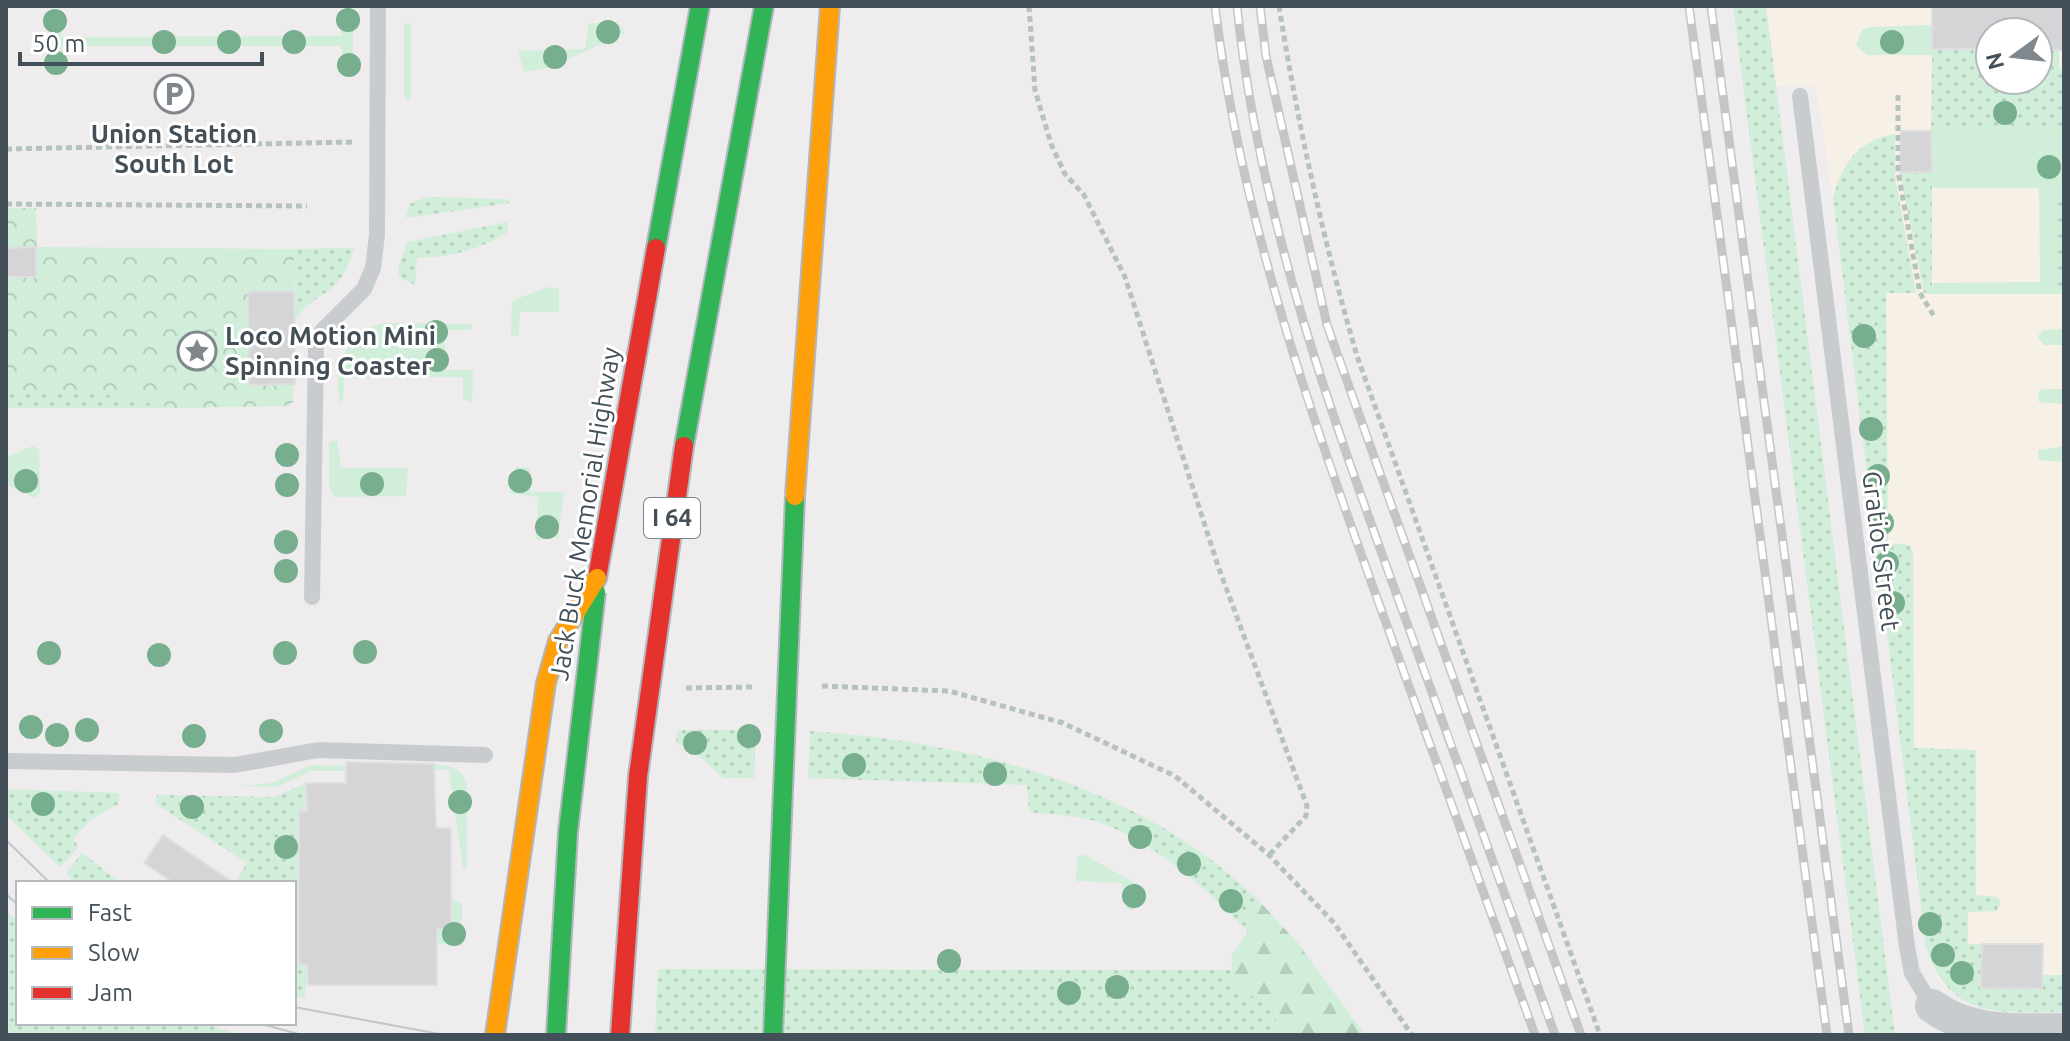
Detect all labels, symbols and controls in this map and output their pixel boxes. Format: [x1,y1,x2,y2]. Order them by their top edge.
scale bar [20,16,262,66]
north arrow [1974,16,2054,96]
text: 50 m [32,30,85,57]
text: N [1980,50,2008,72]
parking icon: Union Station South Lot [153,73,195,115]
place label: Union Station South Lot [91,119,257,178]
place label: Loco Motion Mini Spinning Coaster [225,321,436,380]
place icon: Loco Motion Mini Spinning Coaster [176,330,218,372]
street label: Jack Buck Memorial Highway [544,345,625,683]
street label: Gratiot Street [1857,469,1906,633]
road number: I 64 [644,498,700,538]
legend [16,881,296,1025]
text: Fast [88,899,132,926]
text: Slow [88,939,140,966]
text: Jam [88,979,133,1006]

